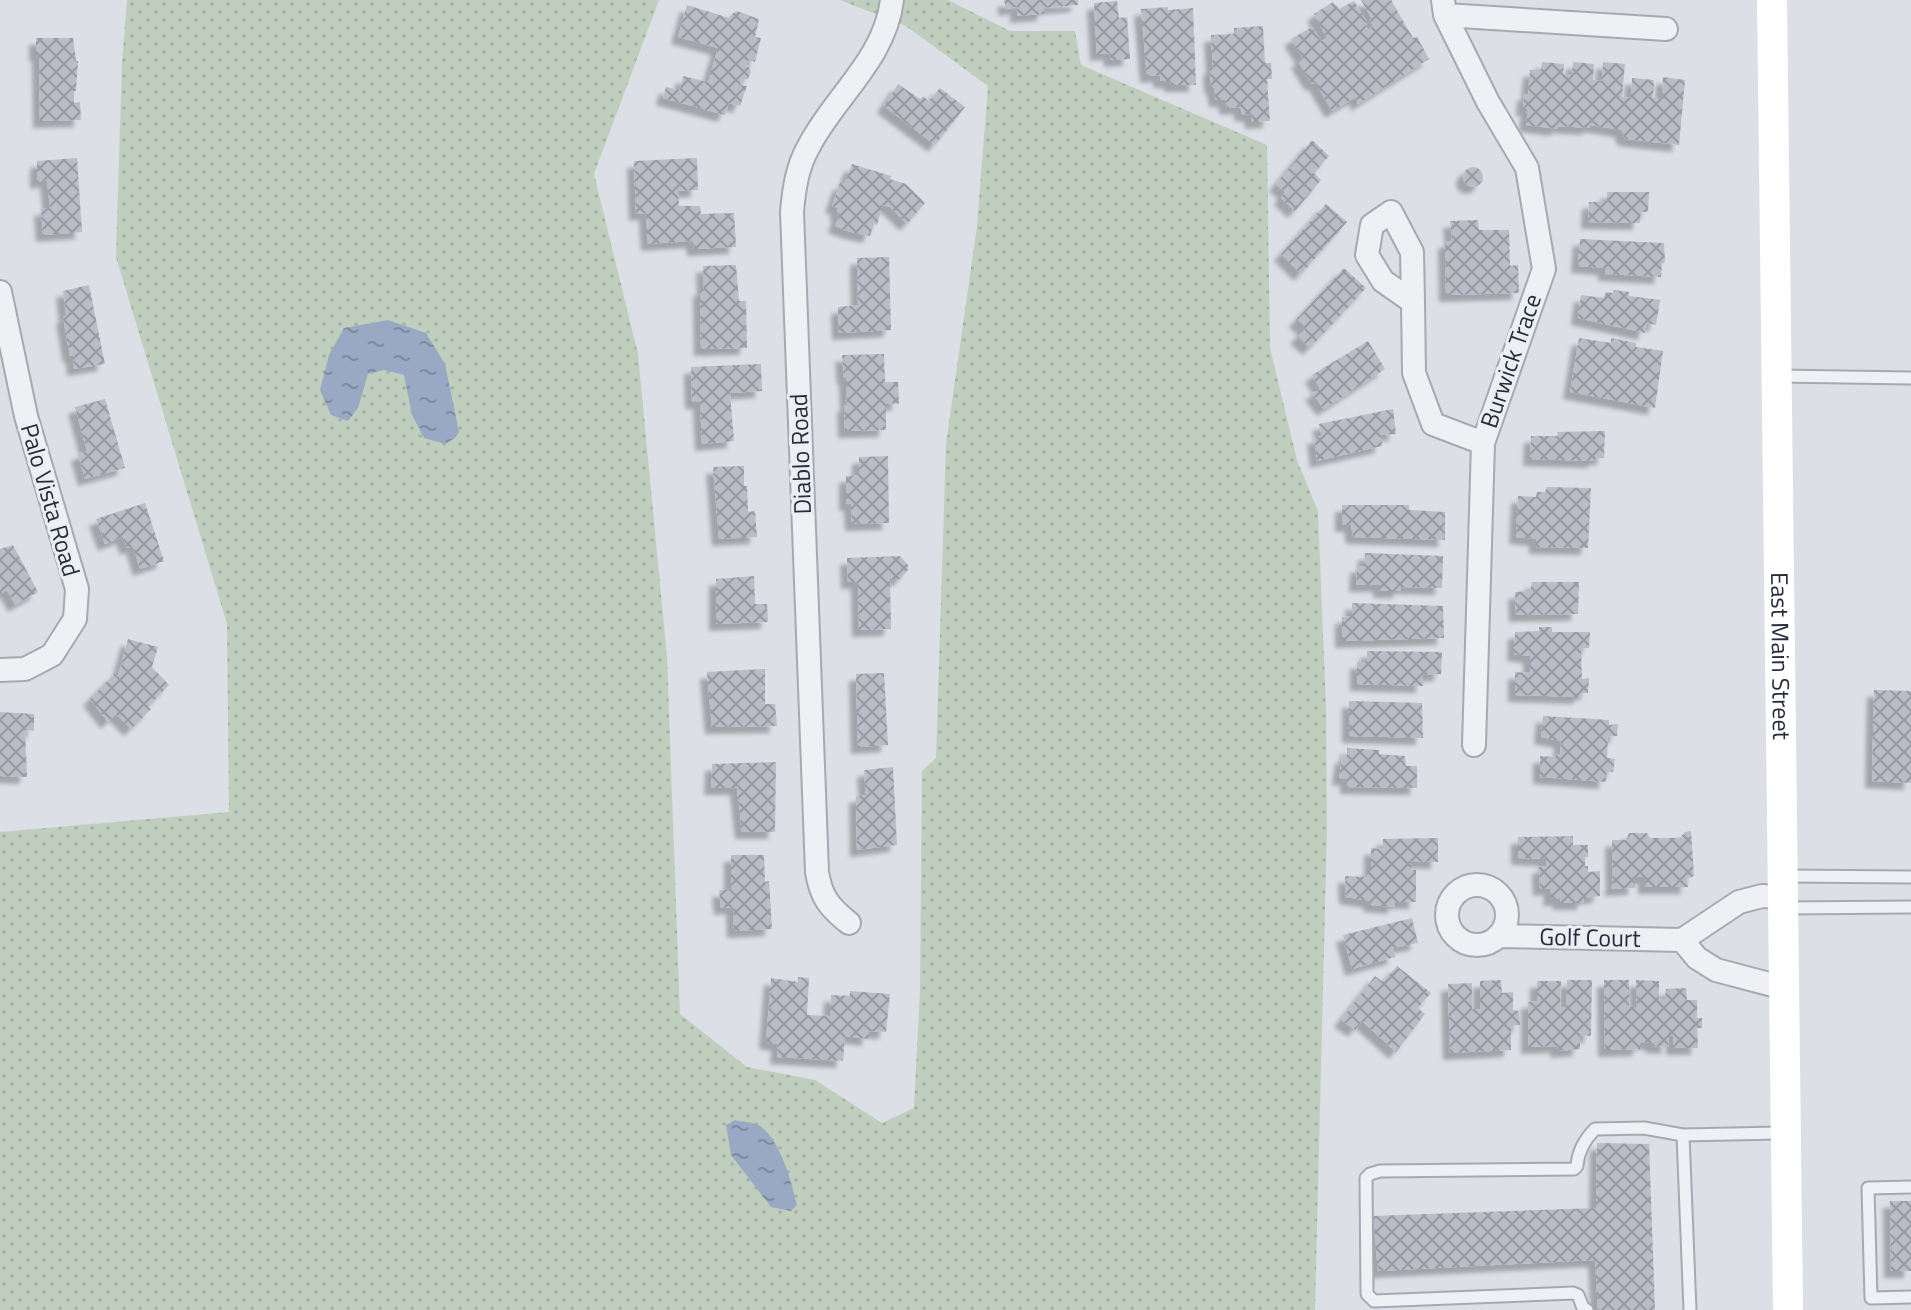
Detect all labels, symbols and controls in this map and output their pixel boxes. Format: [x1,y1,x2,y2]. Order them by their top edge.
street label: Burwick Trace [1470,289,1550,433]
street label: Diablo Road [780,393,820,515]
street label: Palo Vista Road [12,419,90,580]
street label: East Main Street [1762,572,1800,741]
street label: Golf Court [1539,918,1641,956]

